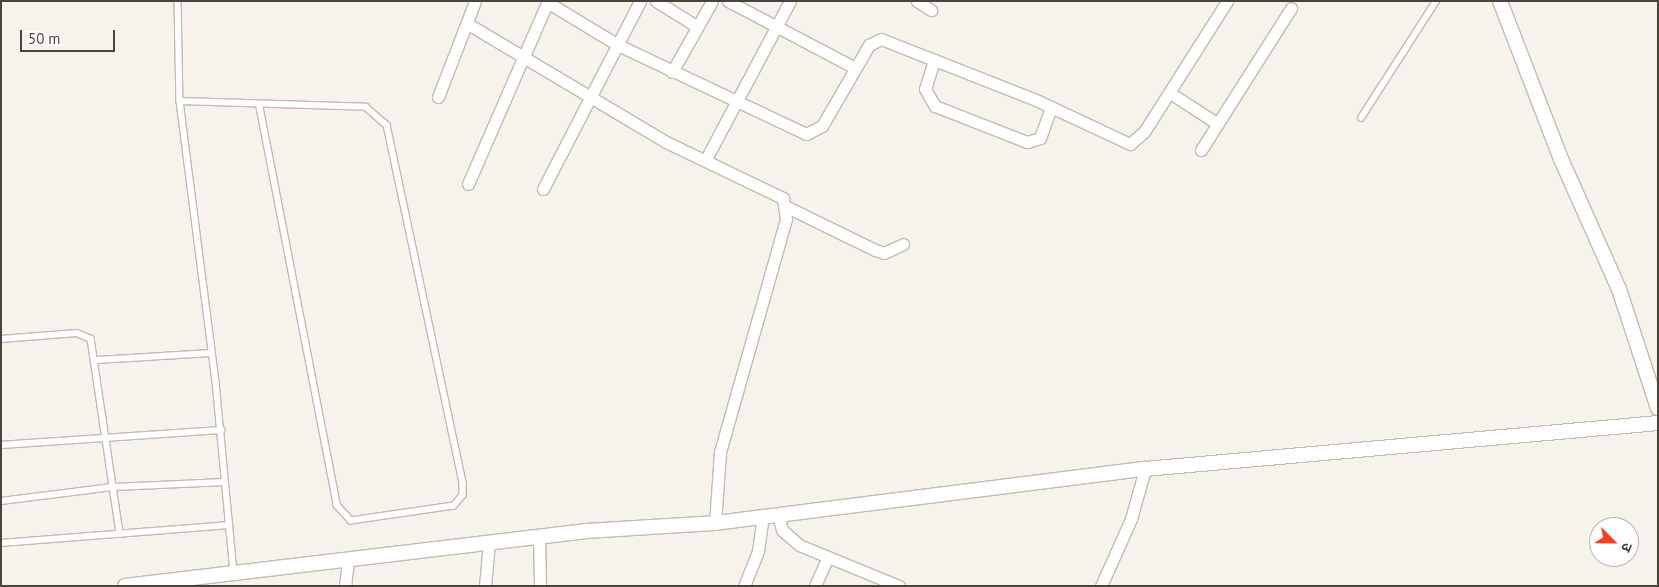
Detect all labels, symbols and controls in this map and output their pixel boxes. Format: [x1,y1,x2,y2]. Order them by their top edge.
scale bar [22,20,118,52]
text: 50 m [28,29,61,48]
north arrow [1589,517,1639,567]
text: उ [1617,540,1637,555]

